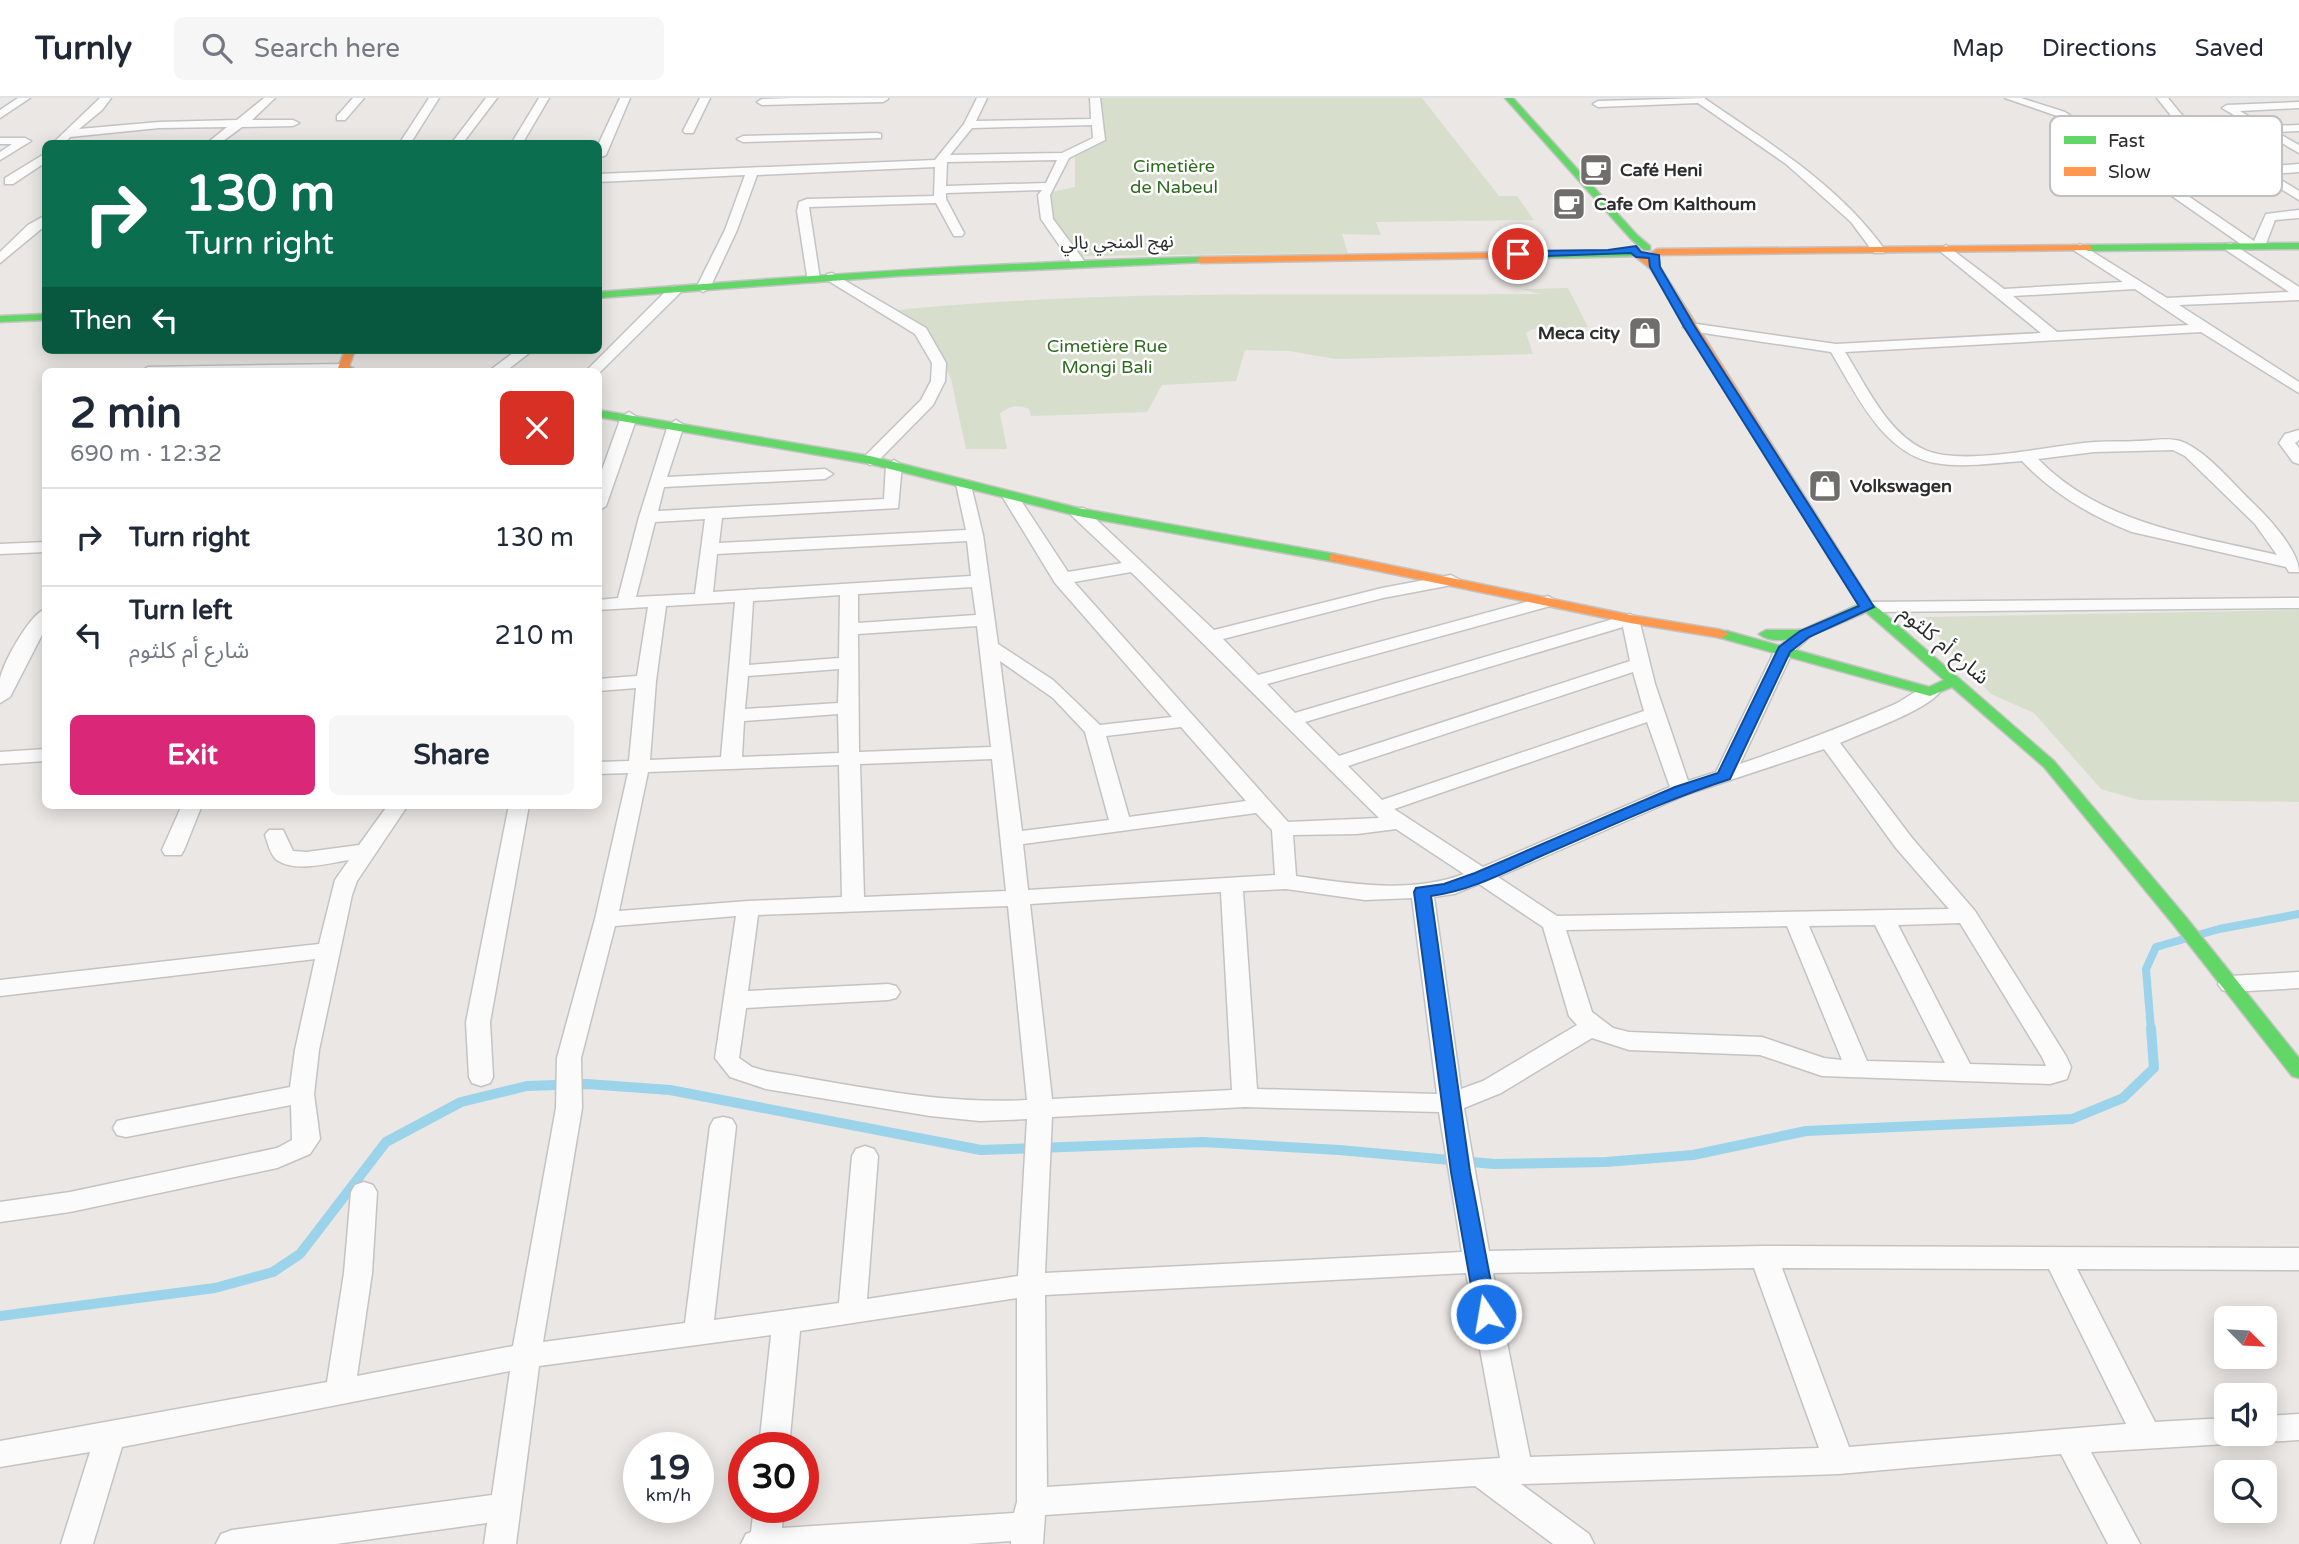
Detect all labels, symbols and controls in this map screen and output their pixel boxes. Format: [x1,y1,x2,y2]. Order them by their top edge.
search box [174,17,664,80]
text: Turnly [35,29,132,68]
icon: search [198,29,236,67]
text: Search here [254,33,400,64]
text: Map [1952,34,2004,63]
text: Directions [2042,34,2157,63]
text: Saved [2195,34,2264,63]
legend [2050,116,2282,196]
text: Fast [2108,130,2145,152]
cafe icon: Café Heni [1577,151,1615,189]
park label: Cimetière de Nabeul [1130,155,1218,198]
place label: Café Heni [1620,159,1703,181]
text: Slow [2108,161,2151,183]
text: 130 m [185,165,335,224]
icon: right [70,168,161,259]
cafe icon: Cafe Om Kalthoum [1550,185,1588,223]
place label: Cafe Om Kalthoum [1594,193,1756,215]
pin [1488,224,1548,284]
text: Turn right [185,225,334,263]
street label: نهج المنجي بالي [1060,230,1174,256]
icon: arrive [1499,235,1537,273]
icon: left [146,301,184,339]
text: Then [70,305,132,336]
shop icon: Meca city [1626,314,1664,352]
place label: Meca city [1538,322,1620,344]
park label: Cimetière Rue Mongi Bali [1047,335,1167,378]
text: 2 min [70,388,182,439]
button: close [500,391,574,465]
text: 690 m · 12:32 [70,440,222,468]
shop icon: Volkswagen [1806,467,1844,505]
place label: Volkswagen [1850,475,1952,497]
icon: right [70,518,108,556]
text: Turn right [129,522,250,553]
text: 130 m [494,522,574,553]
text: Turn left [129,595,232,626]
street label: شارع أم كلثوم [1892,600,1995,692]
icon: left [70,616,108,654]
text: 210 m [494,620,574,651]
text: شارع أم كلثوم [129,637,249,665]
button: Exit [70,715,315,795]
button: Share [329,715,574,795]
position arrow [1449,1277,1523,1351]
north arrow [2214,1306,2277,1368]
map controls [2214,1306,2277,1523]
button: sound [2214,1383,2277,1446]
speed limit sign: 30 [728,1432,819,1523]
text: 19 [647,1447,690,1489]
button: search [2214,1460,2277,1523]
text: km/h [646,1484,691,1506]

